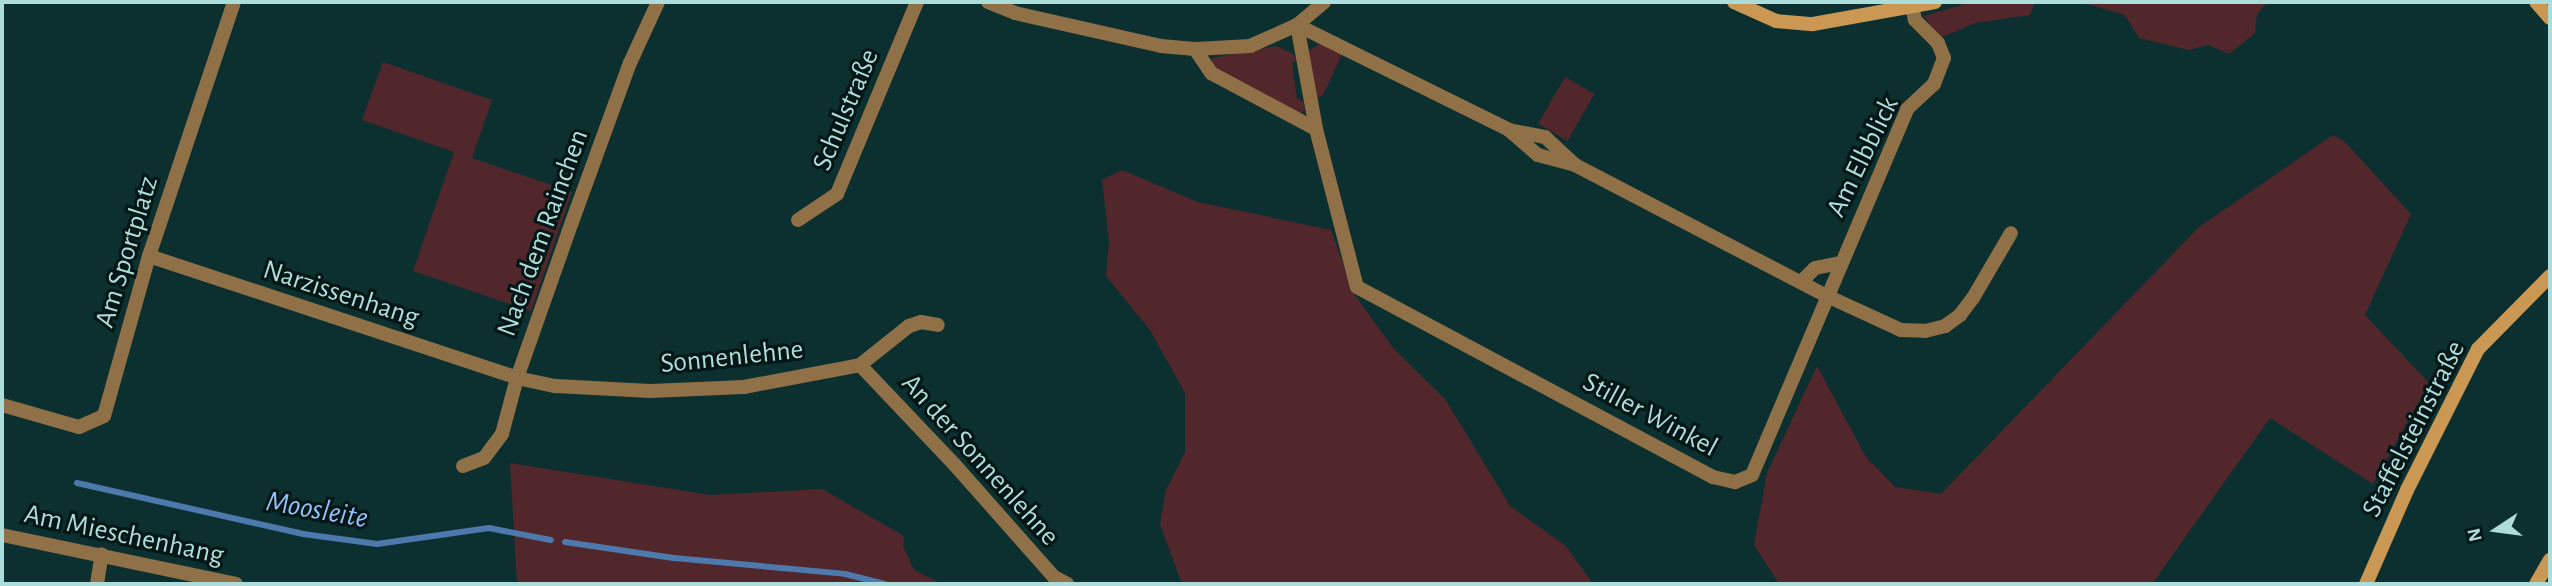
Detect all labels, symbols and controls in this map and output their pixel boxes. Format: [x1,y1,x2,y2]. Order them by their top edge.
street label: Schulstraße [805,44,887,176]
street label: Am Elbblick [1820,92,1906,222]
street label: Nach dem Rainchen [490,125,596,341]
street label: Am Sportplatz [88,172,166,332]
street label: Narzissenhang [259,253,423,335]
street label: Sonnenlehne [659,333,805,381]
street label: Staffelsteinstraße [2355,335,2473,523]
street label: Stiller Winkel [1577,365,1723,465]
street label: An der Sonnenlehne [894,367,1066,553]
water label: Moosleite [263,483,371,537]
north arrow [2461,495,2531,565]
street label: Am Mieschenhang [21,497,227,573]
text: N [2464,526,2486,543]

